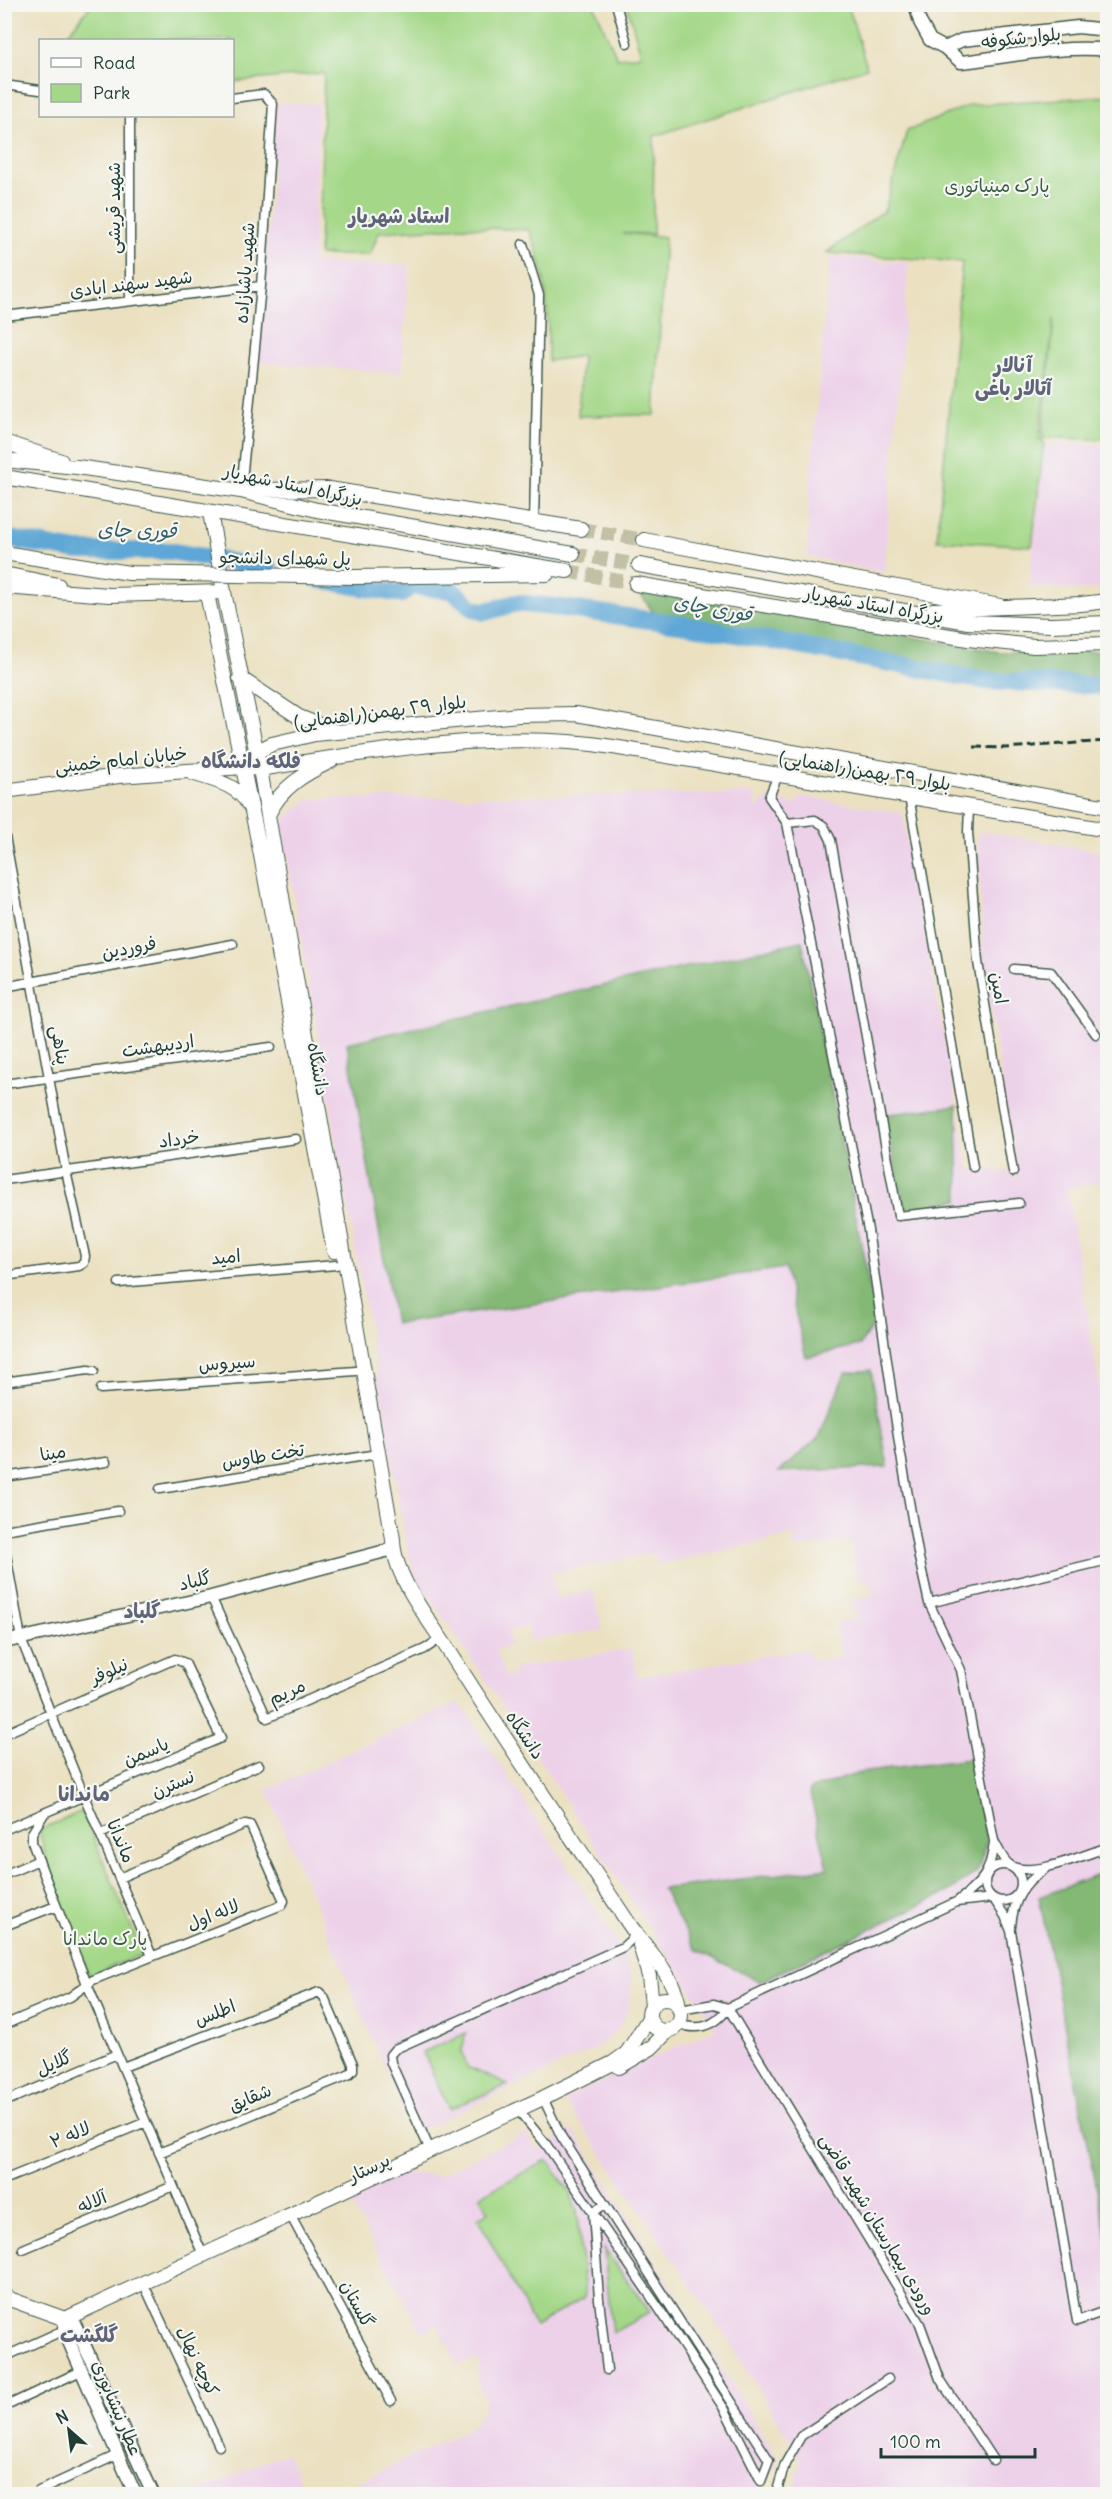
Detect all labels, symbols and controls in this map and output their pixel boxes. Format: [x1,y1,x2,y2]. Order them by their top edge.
street label: بلوار شکوفه [980,22,1062,53]
legend [39,39,234,117]
text: Road [93,51,136,74]
text: Park [93,81,130,104]
street label: شهید قریشی [102,162,125,254]
park label: پارک مینیاتوری [945,174,1049,198]
district label: استاد شهریار [347,203,449,228]
street label: شهید پاشازاده [229,222,261,324]
street label: شهید سهند ابادی [68,265,194,302]
district label: آنالار آتالار باغی [975,352,1053,401]
street label: بزرگراه استاد شهریار [220,458,365,510]
water label: قوری چای [97,516,179,544]
street label: پل شهدای دانشجو [218,545,351,571]
street label: بزرگراه استاد شهریار [801,581,946,628]
water label: قوری چای [672,588,756,628]
street label: بلوار ٢٩ بهمن(راهنمایی) [292,690,467,733]
street label: خیابان امام خمینی [54,741,189,781]
street label: بلوار ٢٩ بهمن(راهنمایی) [778,746,953,795]
district label: فلکه دانشگاه [201,748,301,773]
street label: فروردین [100,931,158,964]
street label: امین [985,970,1014,1006]
street label: پناهی [45,1023,75,1067]
street label: اردیبهشت [120,1029,196,1062]
street label: دانشگاه [302,1040,334,1097]
street label: خرداد [157,1124,201,1153]
street label: امید [210,1244,242,1269]
street label: سیروس [198,1349,256,1376]
street label: تخت طاوس [220,1438,307,1473]
street label: مینا [38,1439,68,1466]
street label: گلباد [176,1566,214,1595]
district label: گلباد [124,1598,160,1624]
street label: نیلوفر [84,1652,132,1691]
street label: مریم [265,1673,310,1713]
street label: دانشگاه [501,1706,550,1763]
street label: یاسمن [120,1732,172,1771]
street label: نسترن [148,1764,198,1803]
district label: ماندانا [58,1781,110,1806]
street label: ماندانا [102,1815,141,1866]
street label: لاله اول [183,1894,242,1935]
park label: پارک ماندانا [63,1927,147,1951]
street label: اطلس [191,1994,239,2031]
street label: گلایل [32,2045,76,2080]
street label: شقایق [225,2078,275,2117]
street label: لاله ۲ [46,2116,93,2153]
street label: ورودی بیمارستان شهید قاضی [815,2129,942,2319]
street label: پرستار [342,2148,394,2189]
street label: آلاله [74,2185,111,2218]
street label: گلستان [335,2276,380,2332]
district label: گلگشت [60,2322,118,2347]
street label: کوچه نهال [171,2322,225,2400]
street label: عطار نیشابوری [87,2357,148,2459]
north arrow [39,2400,99,2460]
text: N [52,2405,72,2428]
scale bar [881,2421,1036,2459]
text: 100 m [890,2430,941,2453]

